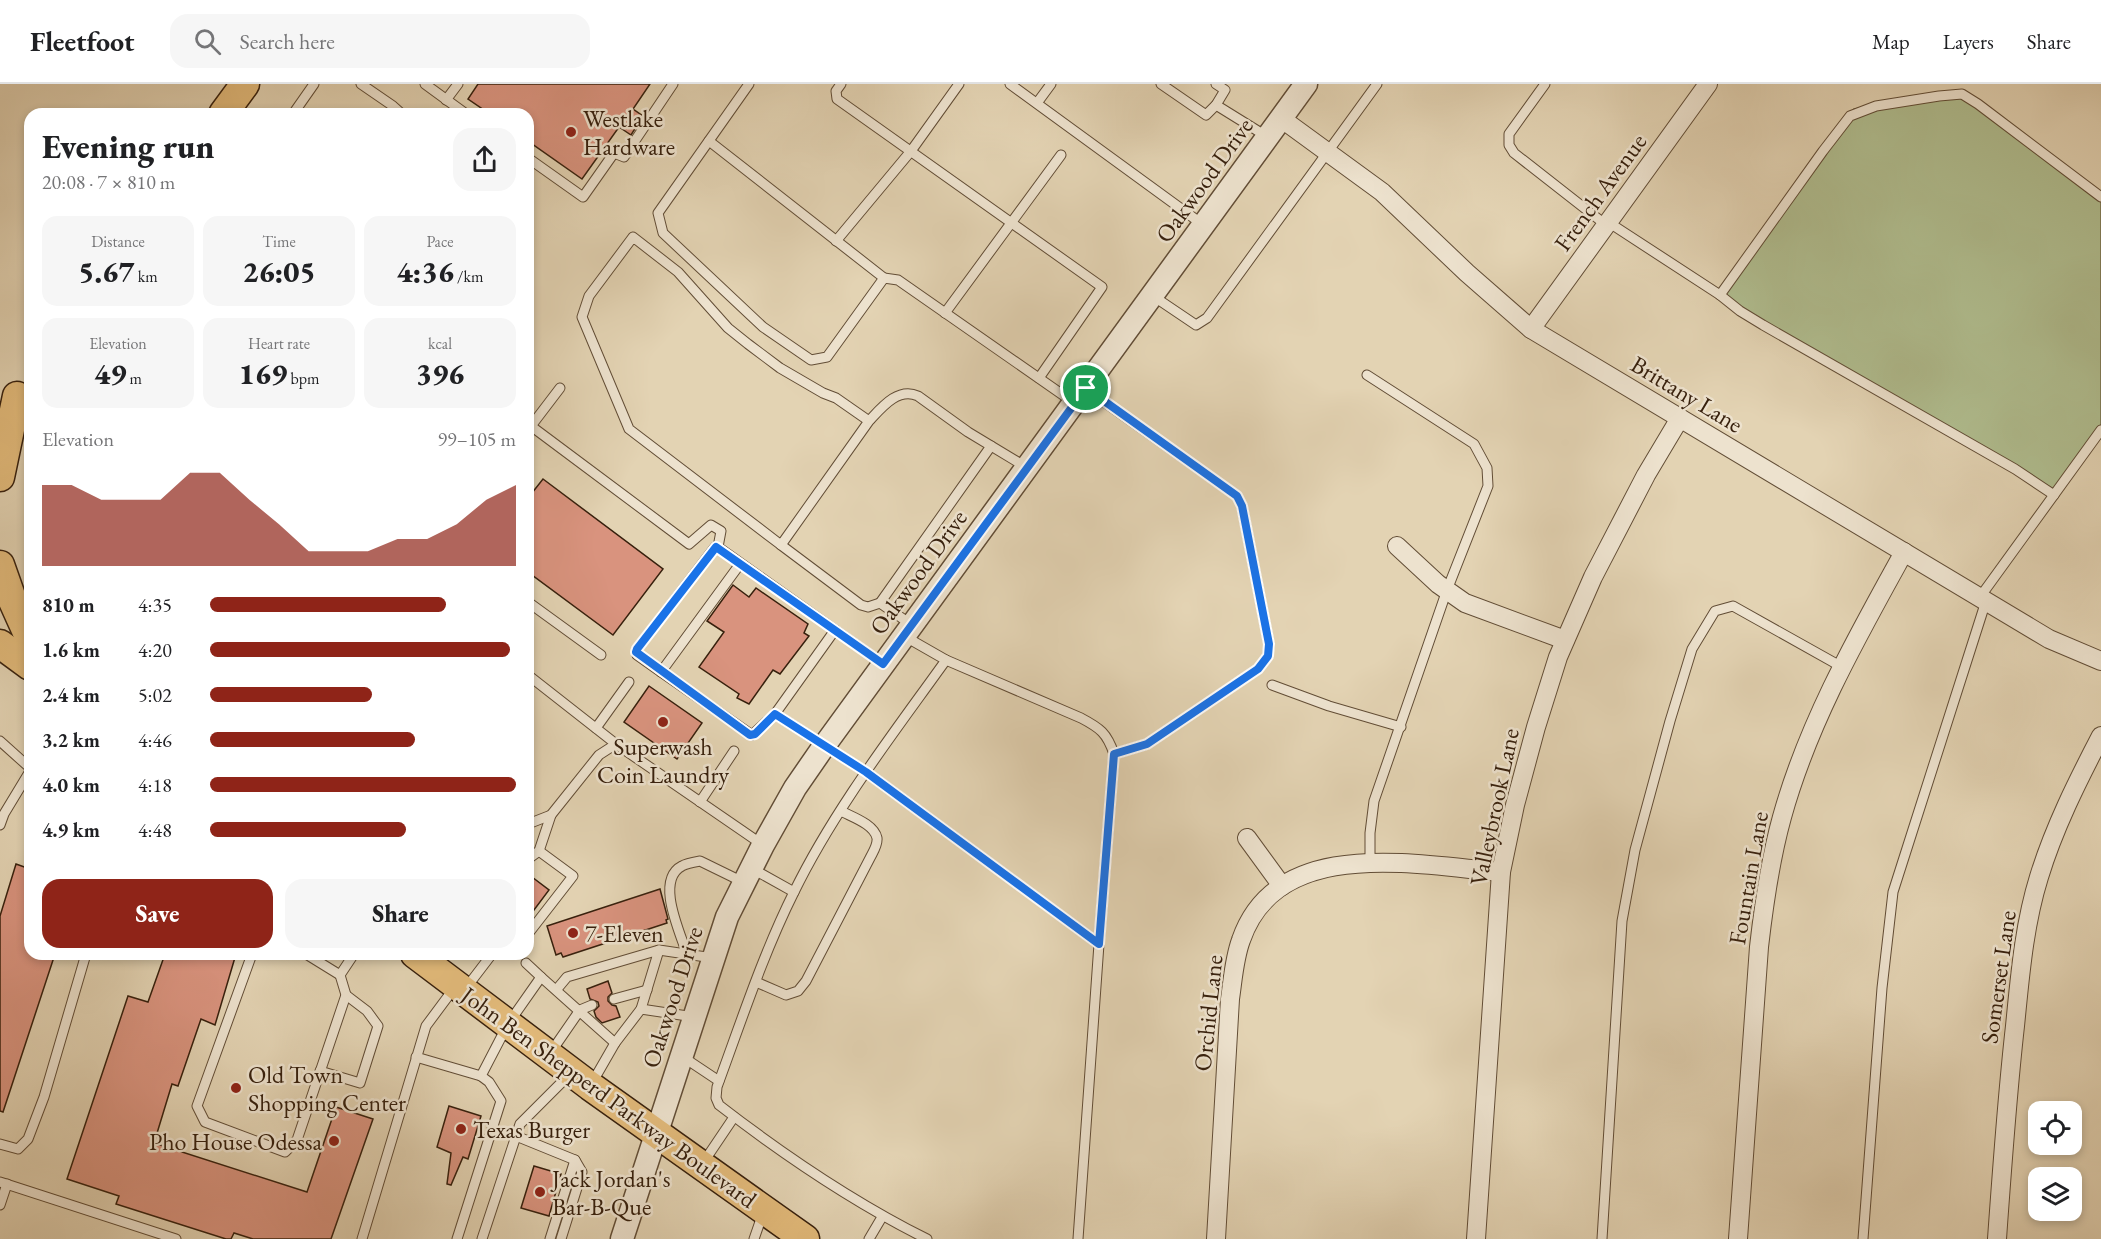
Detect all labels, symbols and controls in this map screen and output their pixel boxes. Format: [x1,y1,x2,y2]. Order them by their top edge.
search box [170,14,590,68]
text: Fleetfoot [30,23,134,59]
icon: search [191,25,224,58]
text: Search here [239,27,335,56]
text: Map [1872,28,1910,55]
text: Layers [1943,28,1994,55]
text: Share [2027,28,2071,55]
place label: Westlake Hardware [583,103,675,162]
street label: Oakwood Drive [1148,111,1260,249]
text: Evening run [42,125,214,168]
marker: Westlake Hardware [564,125,578,139]
street label: French Avenue [1547,127,1653,257]
button: share [453,128,516,191]
text: 20:08 · 7 × 810 m [42,169,175,195]
text: Distance [91,231,145,252]
text: Time [262,231,296,252]
text: Pace [427,231,453,252]
text: 5.67 [78,252,134,291]
text: 26:05 [242,252,316,291]
text: 4:36 [397,252,454,291]
text: km [134,266,158,287]
text: /km [454,266,483,287]
text: Elevation [89,333,147,354]
text: Heart rate [248,333,310,354]
text: kcal [428,333,452,354]
street label: Brittany Lane [1625,348,1749,440]
text: 49 [94,354,126,393]
text: 169 [239,354,287,393]
text: 396 [416,354,464,393]
pin [1060,362,1111,413]
text: m [126,368,142,389]
text: bpm [287,368,319,389]
icon: arrive [1069,371,1102,404]
text: Elevation [42,426,114,452]
text: 99–105 m [437,426,516,452]
street label: Oakwood Drive [862,503,974,641]
text: 810 m [42,592,95,618]
text: 4:35 [138,592,172,618]
text: 1.6 km [42,637,100,663]
text: 4:20 [138,637,172,663]
text: 2.4 km [42,682,100,708]
text: 5:02 [138,682,172,708]
marker: Superwash Coin Laundry [656,715,670,729]
street label: Valleybrook Lane [1462,725,1526,889]
text: 3.2 km [42,727,100,753]
text: 4:46 [138,727,172,753]
place label: Superwash Coin Laundry [597,731,729,790]
text: 4.0 km [42,772,100,798]
text: 4:18 [138,772,172,798]
street label: Fountain Lane [1721,809,1775,947]
text: 4.9 km [42,817,100,843]
text: 4:48 [138,817,172,843]
button: Save [42,879,273,948]
button: Share [285,879,516,948]
street label: Somerset Lane [1973,908,2023,1046]
place label: 7-Eleven [585,918,664,949]
street label: Oakwood Drive [635,922,709,1072]
marker: 7-Eleven [566,926,580,940]
street label: Orchid Lane [1186,953,1230,1073]
street label: John Ben Shepperd Parkway Boulevard [454,978,764,1215]
place label: Old Town Shopping Center [248,1059,406,1118]
marker: Old Town Shopping Center [229,1081,243,1095]
map controls [2028,1101,2082,1221]
button: locate [2028,1101,2082,1155]
place label: Texas Burger [473,1114,590,1145]
marker: Texas Burger [454,1122,468,1136]
place label: Pho House Odessa [149,1126,322,1157]
marker: Pho House Odessa [327,1134,341,1148]
place label: Jack Jordan's Bar-B-Que [550,1163,671,1222]
button: layers [2028,1167,2082,1221]
marker: Jack Jordan's Bar-B-Que [533,1185,547,1199]

